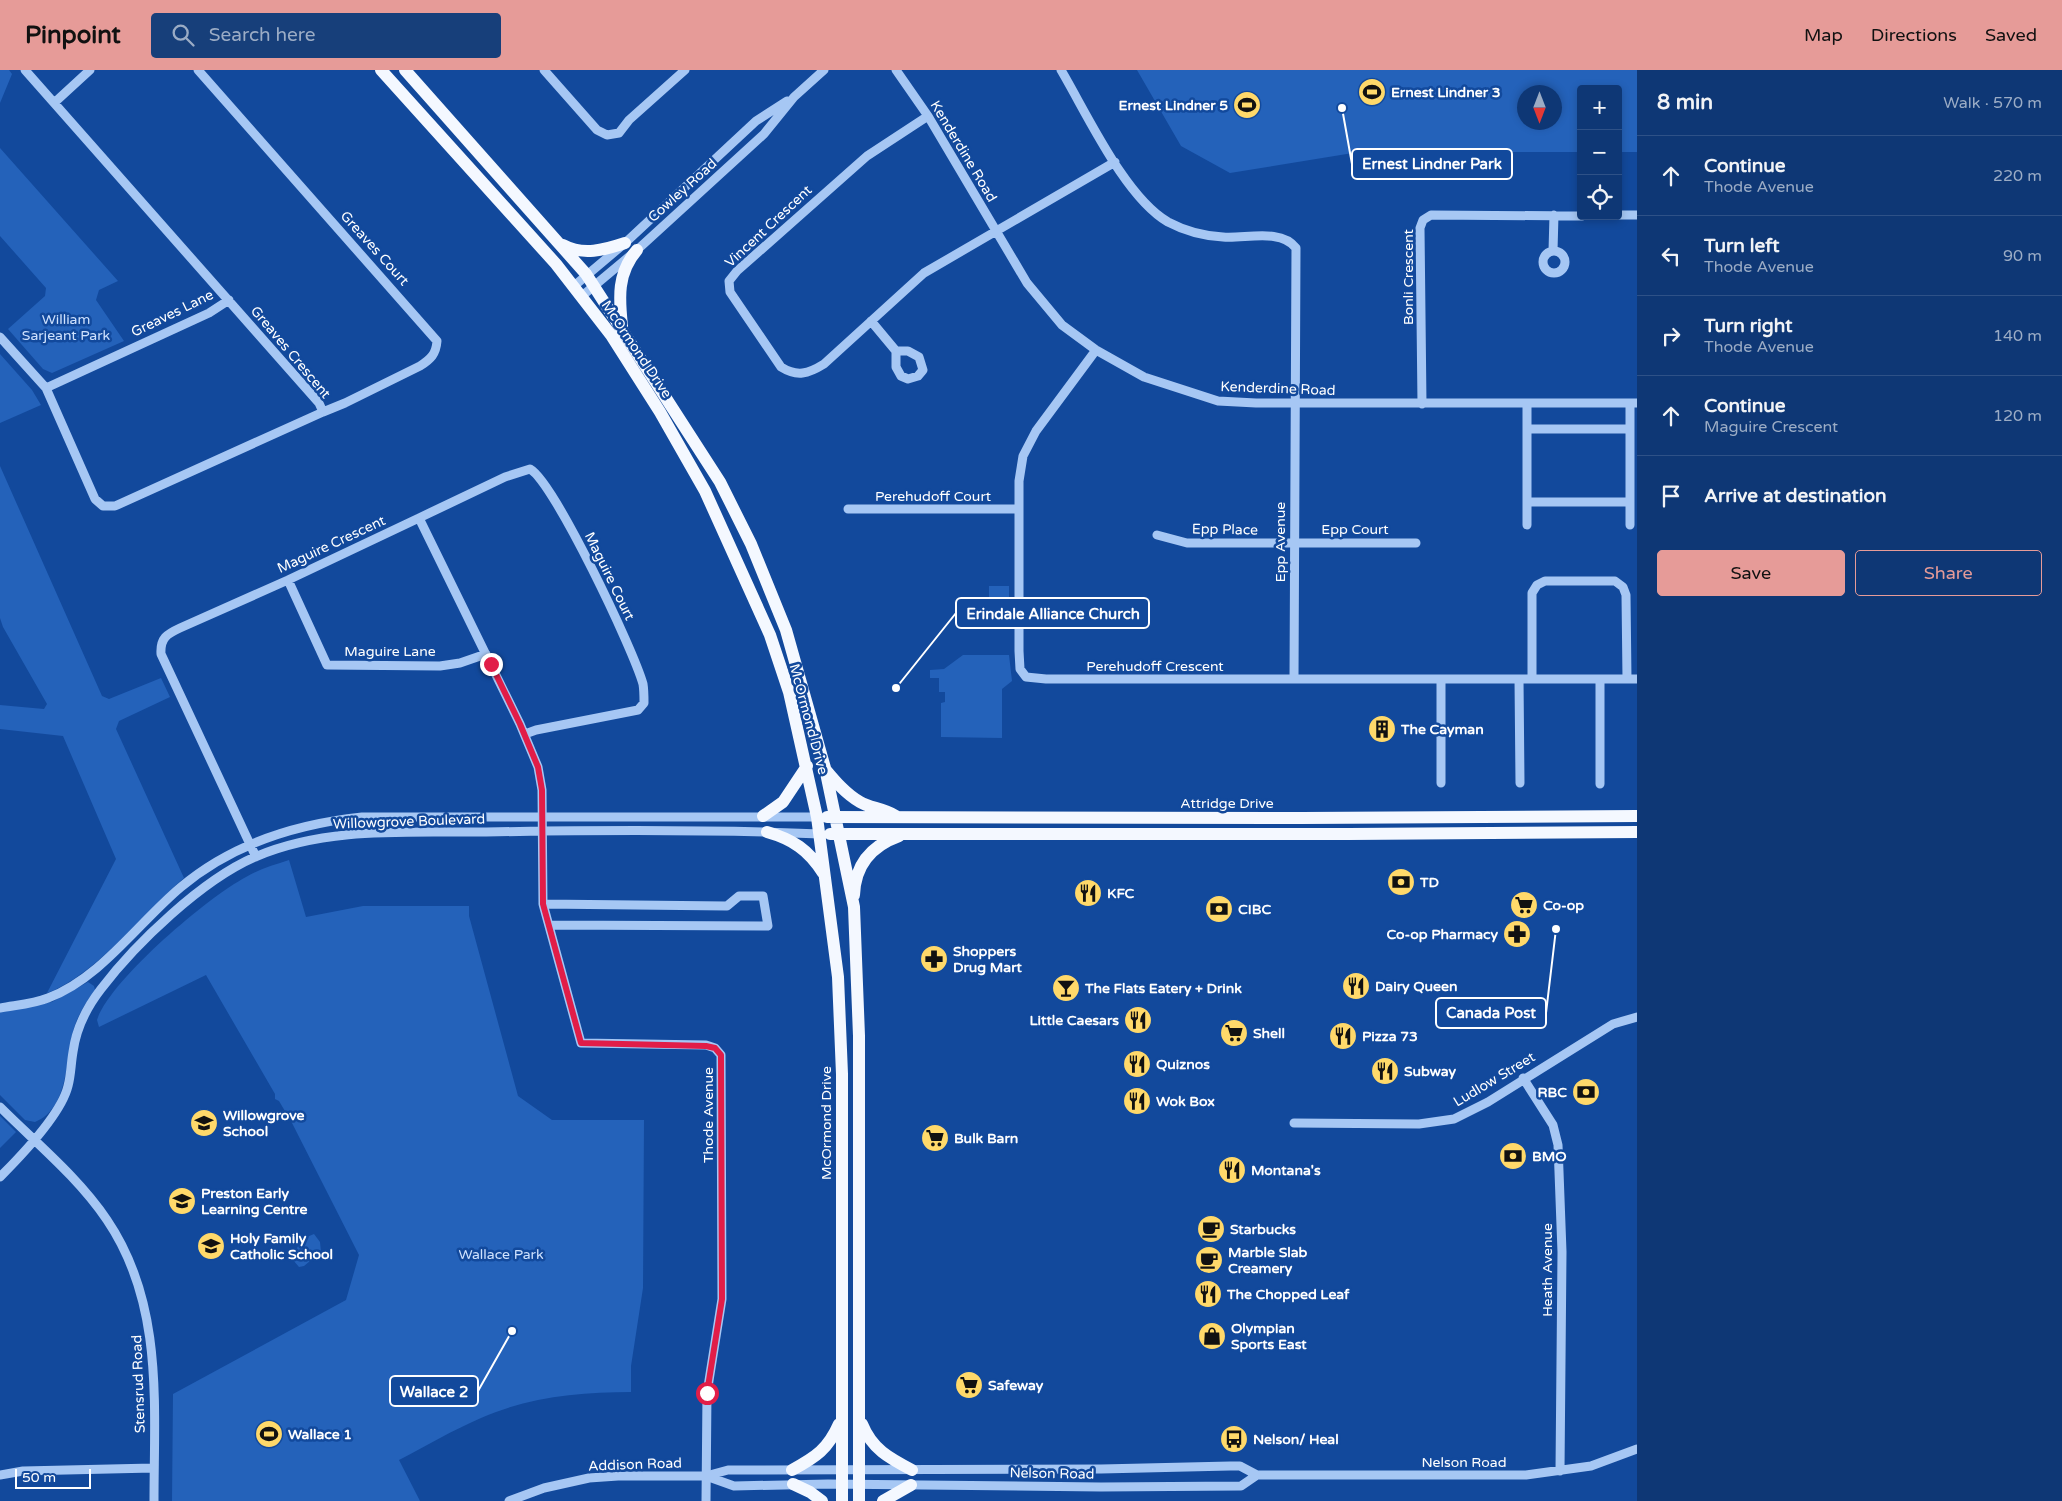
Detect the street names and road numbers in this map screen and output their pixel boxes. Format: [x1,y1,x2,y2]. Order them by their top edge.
street label: Kenderdine Road [927,97,1001,205]
street label: Cowley Road [644,155,720,226]
street label: Vincent Crescent [721,181,816,271]
street label: Greaves Court [337,208,413,290]
street label: Bonli Crescent [1400,228,1417,325]
street label: Greaves Lane [128,286,216,341]
street label: McOrmond Drive [598,297,676,401]
street label: Greaves Crescent [247,303,335,403]
street label: Kenderdine Road [1220,378,1336,399]
street label: Perehudoff Court [875,488,992,505]
street label: Epp Avenue [1272,502,1289,582]
street label: Maguire Crescent [274,512,389,577]
street label: Epp Place [1192,520,1258,539]
street label: Epp Court [1321,521,1389,538]
street label: Maguire Court [581,529,639,624]
street label: Maguire Lane [344,643,436,660]
street label: Perehudoff Crescent [1086,658,1224,675]
street label: McOrmond Drive [786,662,832,776]
street label: Attridge Drive [1180,795,1274,812]
street label: Willowgrove Boulevard [333,810,485,833]
street label: Ludlow Street [1450,1048,1539,1110]
street label: McOrmond Drive [818,1066,835,1180]
street label: Thode Avenue [700,1067,717,1163]
street label: Heath Avenue [1539,1223,1556,1317]
street label: Stensrud Road [128,1335,149,1433]
street label: Addison Road [588,1454,682,1475]
street label: Nelson Road [1421,1454,1507,1471]
street label: Nelson Road [1009,1464,1095,1483]

